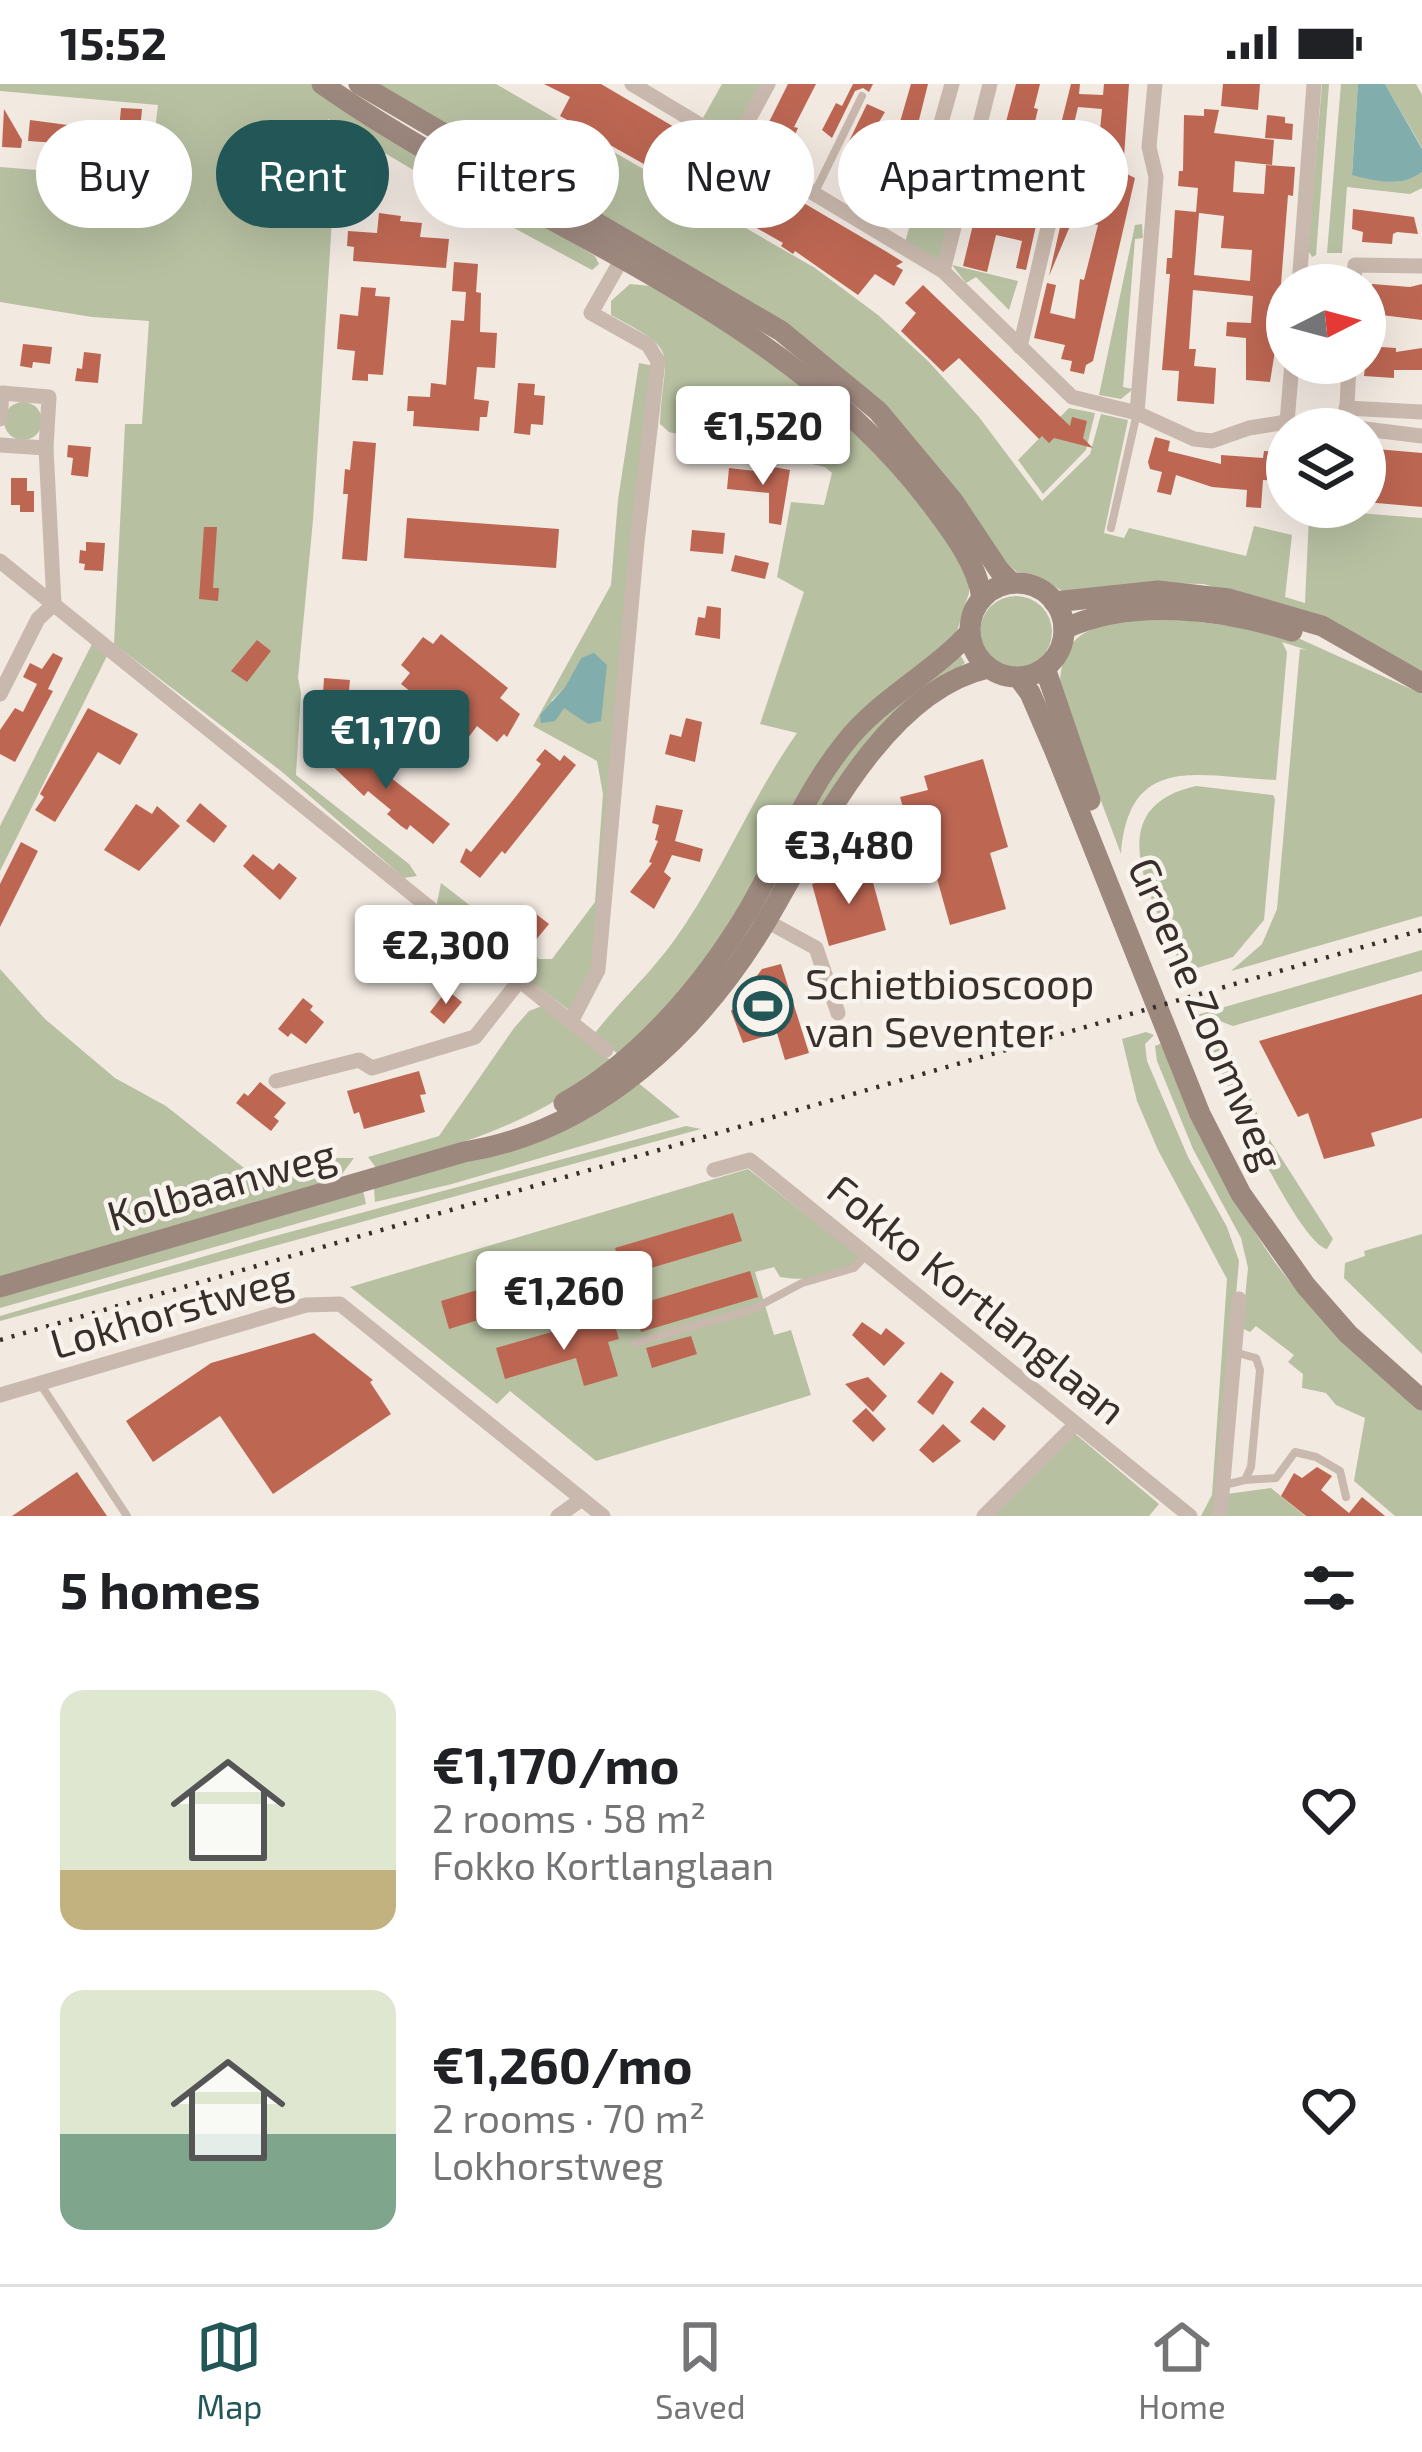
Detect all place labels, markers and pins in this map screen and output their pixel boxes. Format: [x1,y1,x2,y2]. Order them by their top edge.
pin: €1,520 [665,386,861,488]
pin: €1,170 [288,690,484,792]
pin: €3,480 [751,805,947,907]
pin: €2,300 [348,905,544,1007]
place label: Schietbioscoop van Seventer [805,957,1094,1055]
sports icon: Schietbioscoop van Seventer [732,975,794,1037]
pin: €1,260 [466,1251,662,1353]

